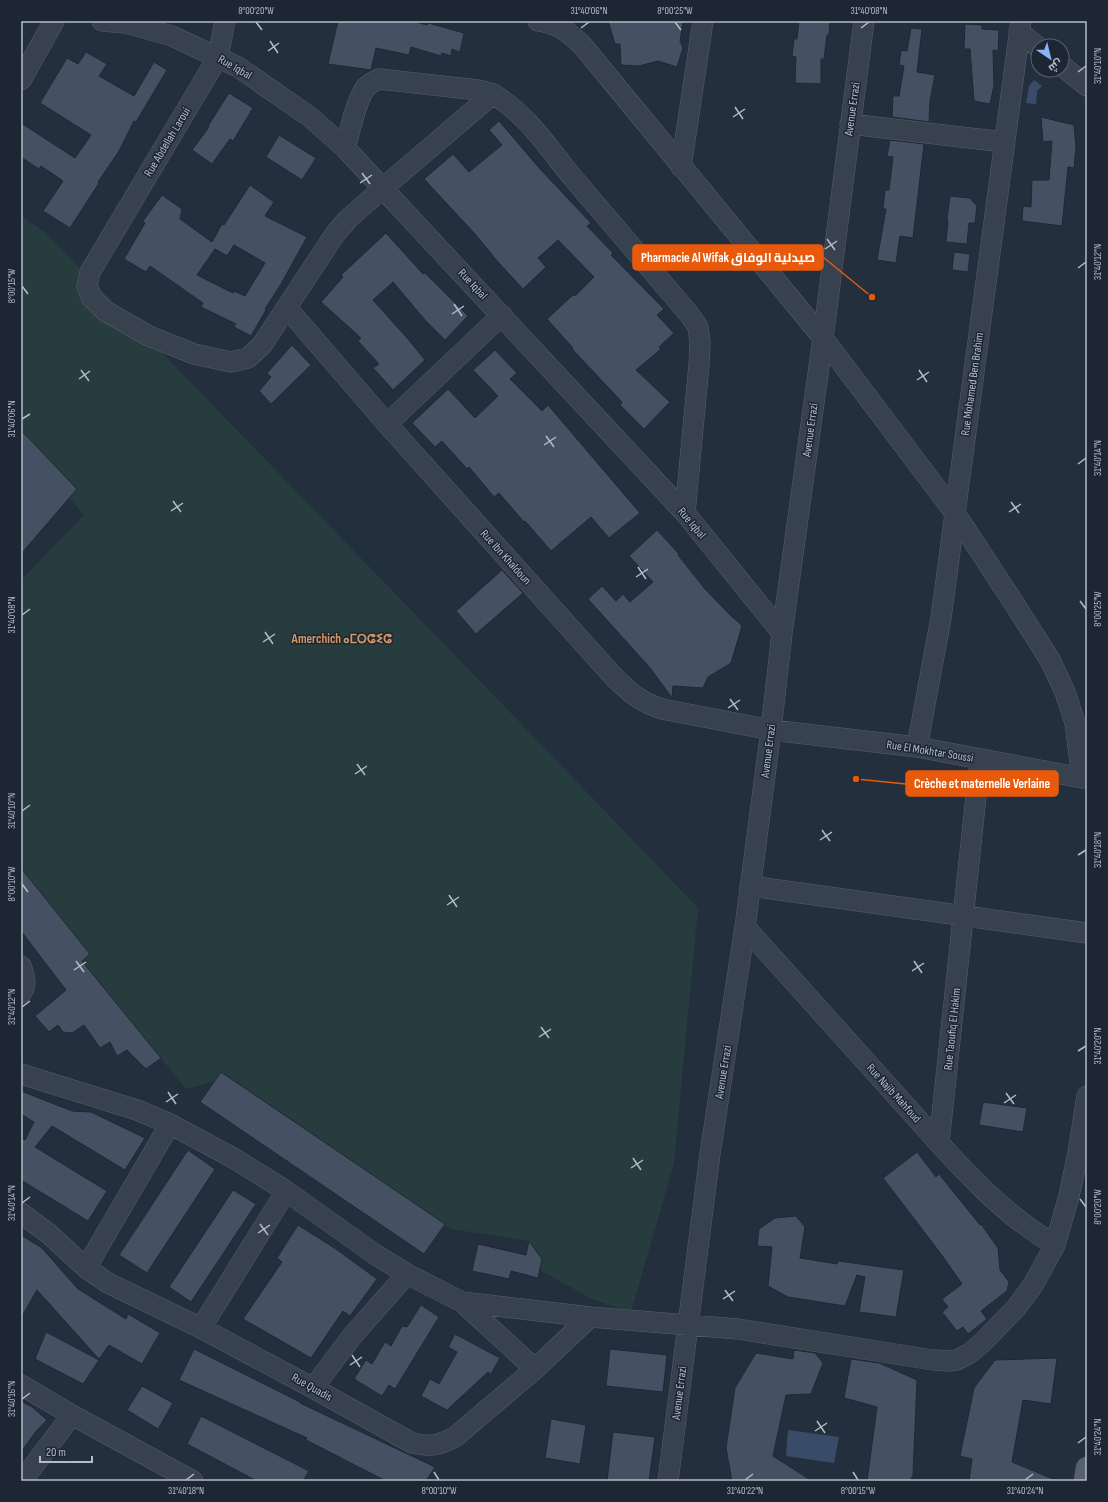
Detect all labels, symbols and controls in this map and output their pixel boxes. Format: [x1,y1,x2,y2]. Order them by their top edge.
text: 8°00'20"W [238,5,274,17]
text: 31°40'06"N [570,5,608,17]
text: 8°00'25"W [657,5,693,17]
text: 31°40'08"N [851,5,888,17]
north arrow [1030,38,1070,78]
text: 31°40'10"N [1092,48,1104,84]
street label: Rue Iqbal [215,52,254,83]
text: ش [1046,56,1065,75]
street label: Avenue Errazi [841,81,864,138]
street label: Rue Abdellah Laroui [141,105,194,180]
text: 31°40'12"N [1092,244,1104,280]
callout: Pharmacie Al Wifak صيدلية الوفاق [633,245,823,270]
text: Pharmacie Al Wifak صيدلية الوفاق [641,250,815,266]
street label: Rue Iqbal [455,266,491,303]
text: 8°00'15"W [6,268,18,303]
street label: Rue Mohamed Ben Brahim [958,331,987,437]
text: 31°40'06"N [6,400,18,438]
street label: Avenue Errazi [799,402,822,459]
text: 31°40'14"N [1092,440,1104,476]
street label: Rue Iqbal [674,505,709,542]
street label: Rue Ibn Khaldoun [477,527,534,588]
text: 8°00'25"W [1092,591,1104,627]
text: 31°40'08"N [6,597,18,634]
district label: Amerchich ⴰⵎⵔⵛⵉⵛ [291,631,392,647]
street label: Avenue Errazi [758,723,779,780]
street label: Rue El Mokhtar Soussi [885,737,974,766]
callout: Crèche et maternelle Verlaine [906,771,1058,796]
text: Crèche et maternelle Verlaine [914,776,1050,792]
text: 31°40'10"N [6,793,18,829]
text: 31°40'18"N [1092,832,1104,868]
text: 8°00'10"W [6,866,18,902]
street label: Rue Taoufiq El Hakim [941,987,964,1071]
text: 31°40'12"N [6,989,18,1025]
text: 31°40'20"N [1092,1028,1104,1064]
street label: Avenue Errazi [712,1044,735,1101]
street label: Rue Najib Mahfoud [863,1061,924,1126]
text: 31°40'14"N [6,1185,18,1221]
text: 8°00'20"W [1092,1189,1104,1225]
street label: Avenue Errazi [669,1365,690,1422]
street label: Rue Quadis [289,1370,335,1405]
text: 31°40'16"N [6,1381,18,1417]
text: 31°40'24"N [1092,1419,1104,1455]
scale bar [40,1438,92,1464]
text: 20 m [46,1445,66,1460]
text: 31°40'18"N [168,1485,204,1497]
text: 8°00'10"W [421,1485,457,1497]
text: 31°40'22"N [727,1485,763,1497]
text: 8°00'15"W [841,1485,876,1497]
text: 31°40'24"N [1007,1485,1043,1497]

